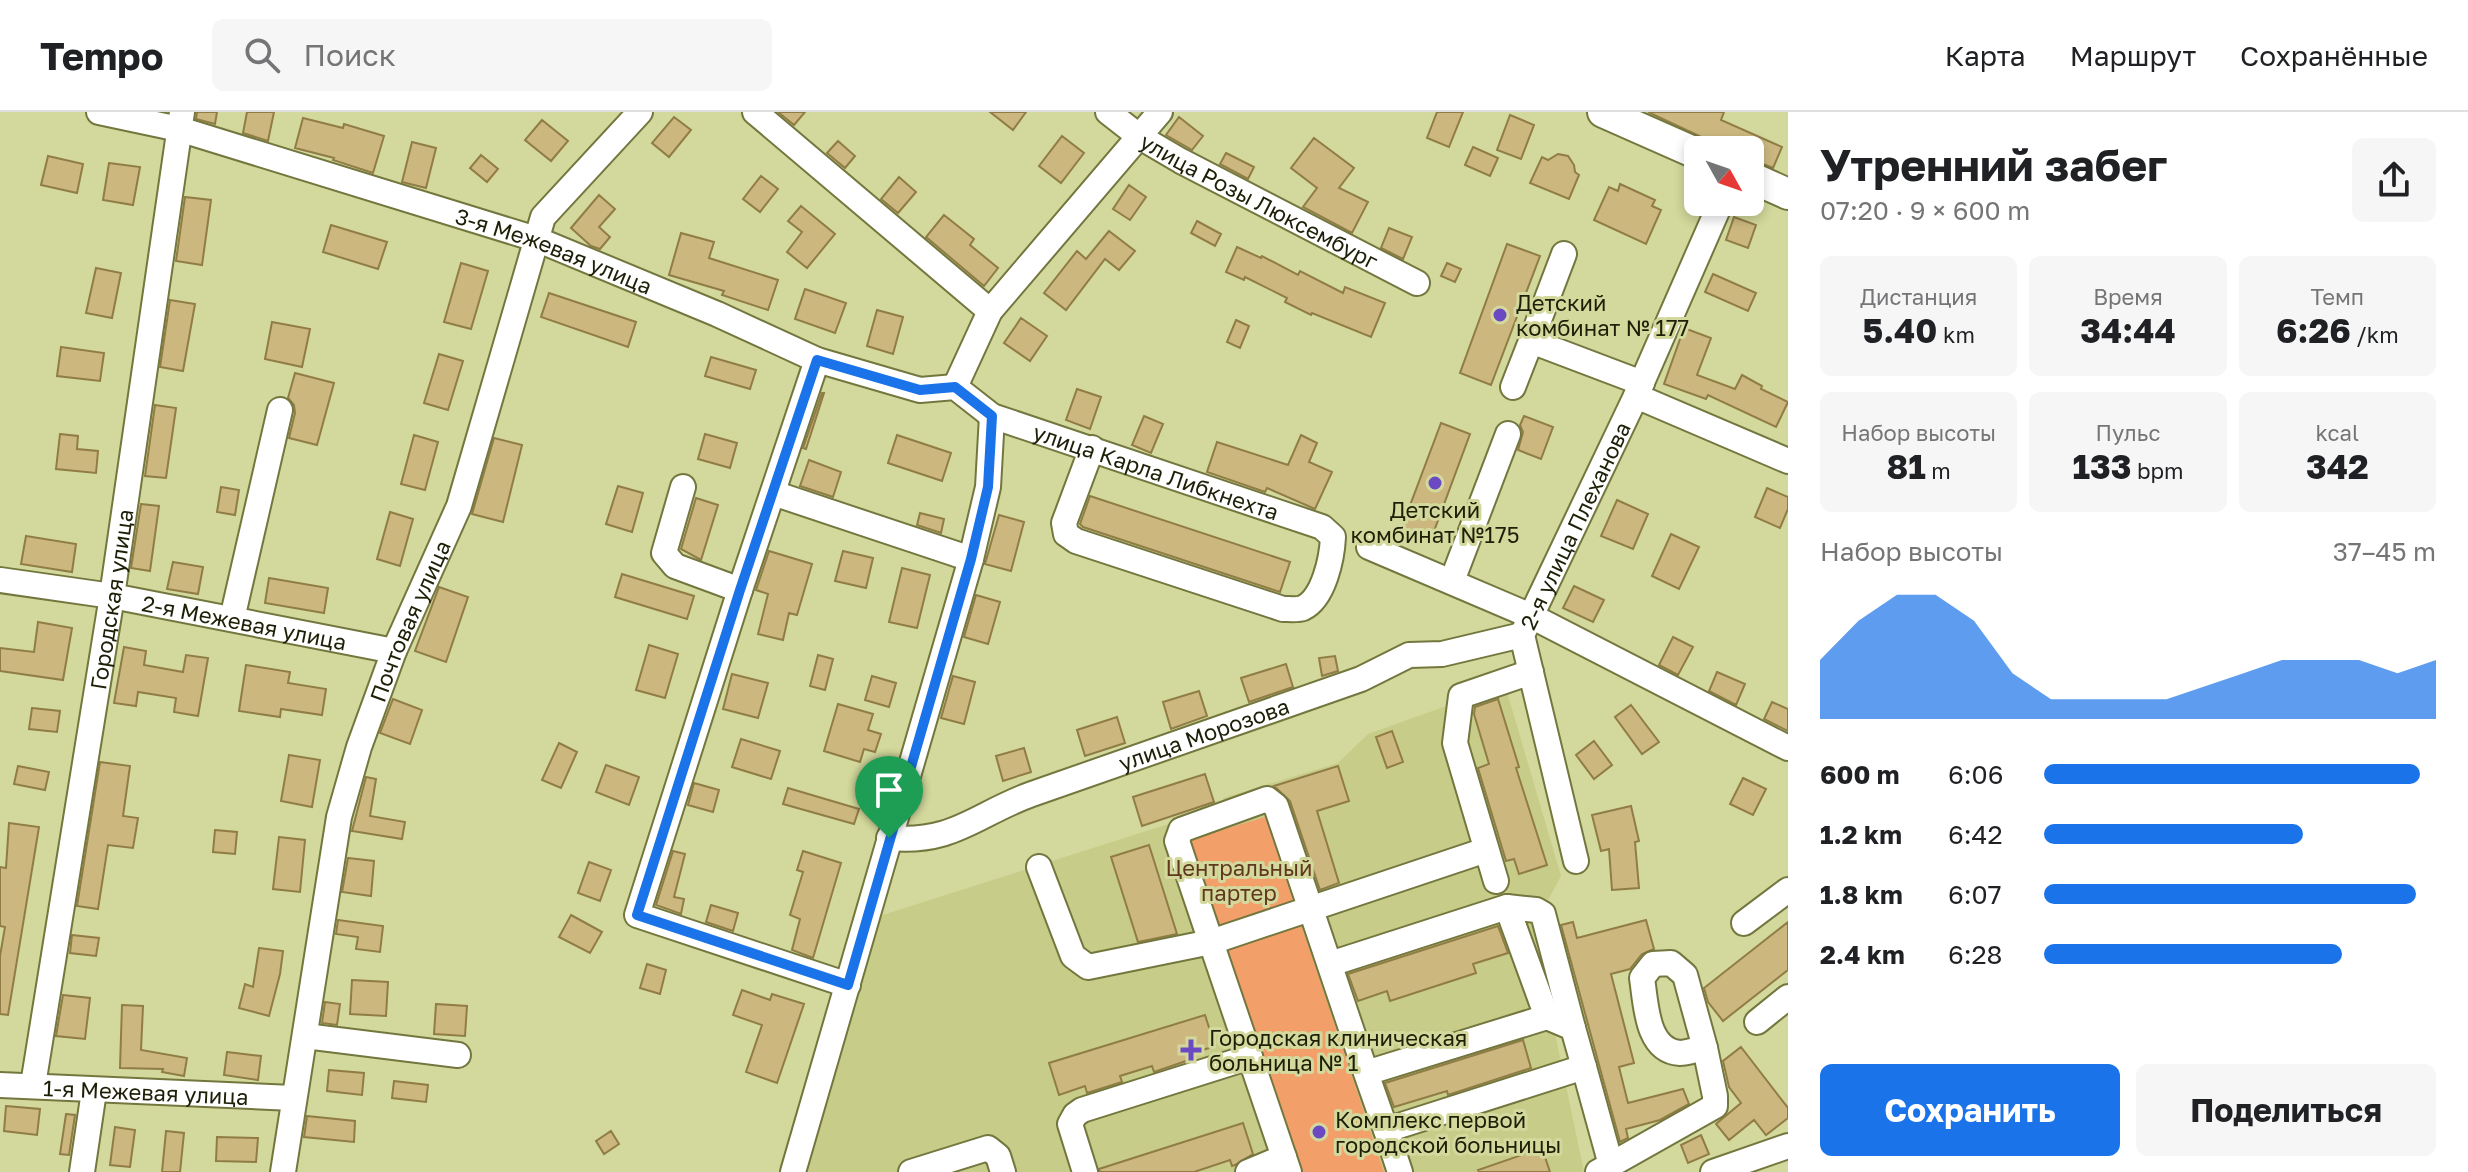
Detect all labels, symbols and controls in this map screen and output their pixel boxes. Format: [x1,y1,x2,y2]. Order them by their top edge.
search box [212,19,772,91]
text: Tempo [40,33,164,78]
icon: search [240,33,284,77]
text: Поиск [304,37,396,73]
text: Карта [1945,39,2026,72]
text: Маршрут [2070,39,2196,72]
text: Сохранённые [2240,39,2428,72]
street label: улица Розы Люксембург [1136,127,1383,274]
north arrow [1684,136,1764,216]
map controls [1684,136,1764,216]
text: Утренний забег [1820,138,2167,191]
button: share [2352,138,2436,222]
text: 07:20 · 9 × 600 m [1820,195,2030,226]
street label: 3-я Межевая улица [452,202,656,299]
text: Дистанция [1860,283,1977,310]
text: Время [2093,283,2163,310]
text: Темп [2311,283,2364,310]
place label: Детский комбинат № 177 [1516,289,1689,341]
marker: Детский комбинат № 177 [1491,306,1509,324]
text: 5.40 [1862,310,1937,350]
text: 34:44 [2080,310,2176,350]
text: 6:26 [2276,310,2351,350]
text: km [1937,321,1975,348]
text: /km [2351,321,2399,348]
street label: улица Карла Либкнехта [1030,417,1282,525]
street label: 2-я улица Плеханова [1513,417,1635,633]
text: Набор высоты [1841,419,1996,446]
text: Пульс [2095,419,2161,446]
text: kcal [2316,419,2359,446]
text: 81 [1887,446,1926,486]
text: 133 [2072,446,2131,486]
text: 342 [2306,446,2369,486]
text: m [1926,457,1951,484]
text: bpm [2131,457,2184,484]
marker: Детский комбинат №175 [1426,474,1444,492]
place label: Детский комбинат №175 [1351,496,1519,548]
street label: Городская улица [84,507,138,691]
street label: Почтовая улица [363,536,455,705]
text: Набор высоты [1820,536,2003,567]
text: 37–45 m [2333,536,2436,567]
street label: 2-я Межевая улица [140,589,349,655]
street label: улица Морозова [1115,691,1292,776]
pin [855,756,923,838]
text: 600 m [1820,759,1900,790]
text: 6:06 [1948,759,2003,790]
icon: arrive [867,768,911,812]
text: 1.2 km [1820,819,1902,850]
text: 6:42 [1948,819,2002,850]
park label: Центральный партер [1166,854,1312,906]
text: 1.8 km [1820,879,1903,910]
text: 6:07 [1948,879,2001,910]
text: 2.4 km [1820,939,1905,970]
text: 6:28 [1948,939,2002,970]
place label: Городская клиническая больница № 1 [1209,1024,1467,1076]
marker: Городская клиническая больница № 1 [1180,1039,1202,1061]
button: Сохранить [1820,1064,2120,1156]
button: Поделиться [2136,1064,2436,1156]
street label: 1-я Межевая улица [42,1073,249,1110]
place label: Комплекс первой городской больницы [1335,1106,1561,1158]
marker: Комплекс первой городской больницы [1310,1123,1328,1141]

